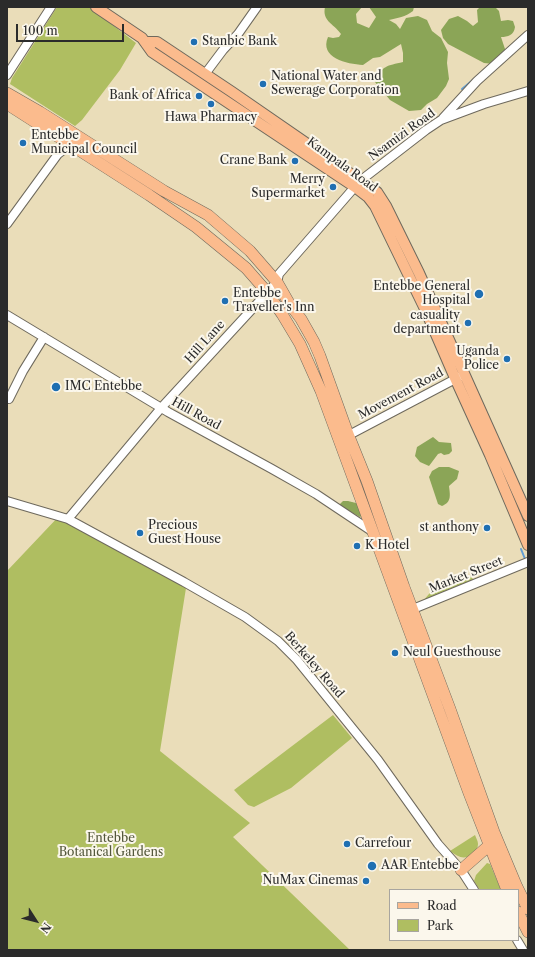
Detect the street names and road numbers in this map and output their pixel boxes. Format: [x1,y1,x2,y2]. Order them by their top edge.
street label: Nsamizi Road [366,106,438,164]
street label: Kampala Road [304,135,380,195]
street label: Hill Lane [182,318,228,366]
street label: Movement Road [356,366,446,422]
street label: Hill Road [169,395,223,433]
street label: Market Street [427,554,505,596]
street label: Berkeley Road [281,629,347,701]

